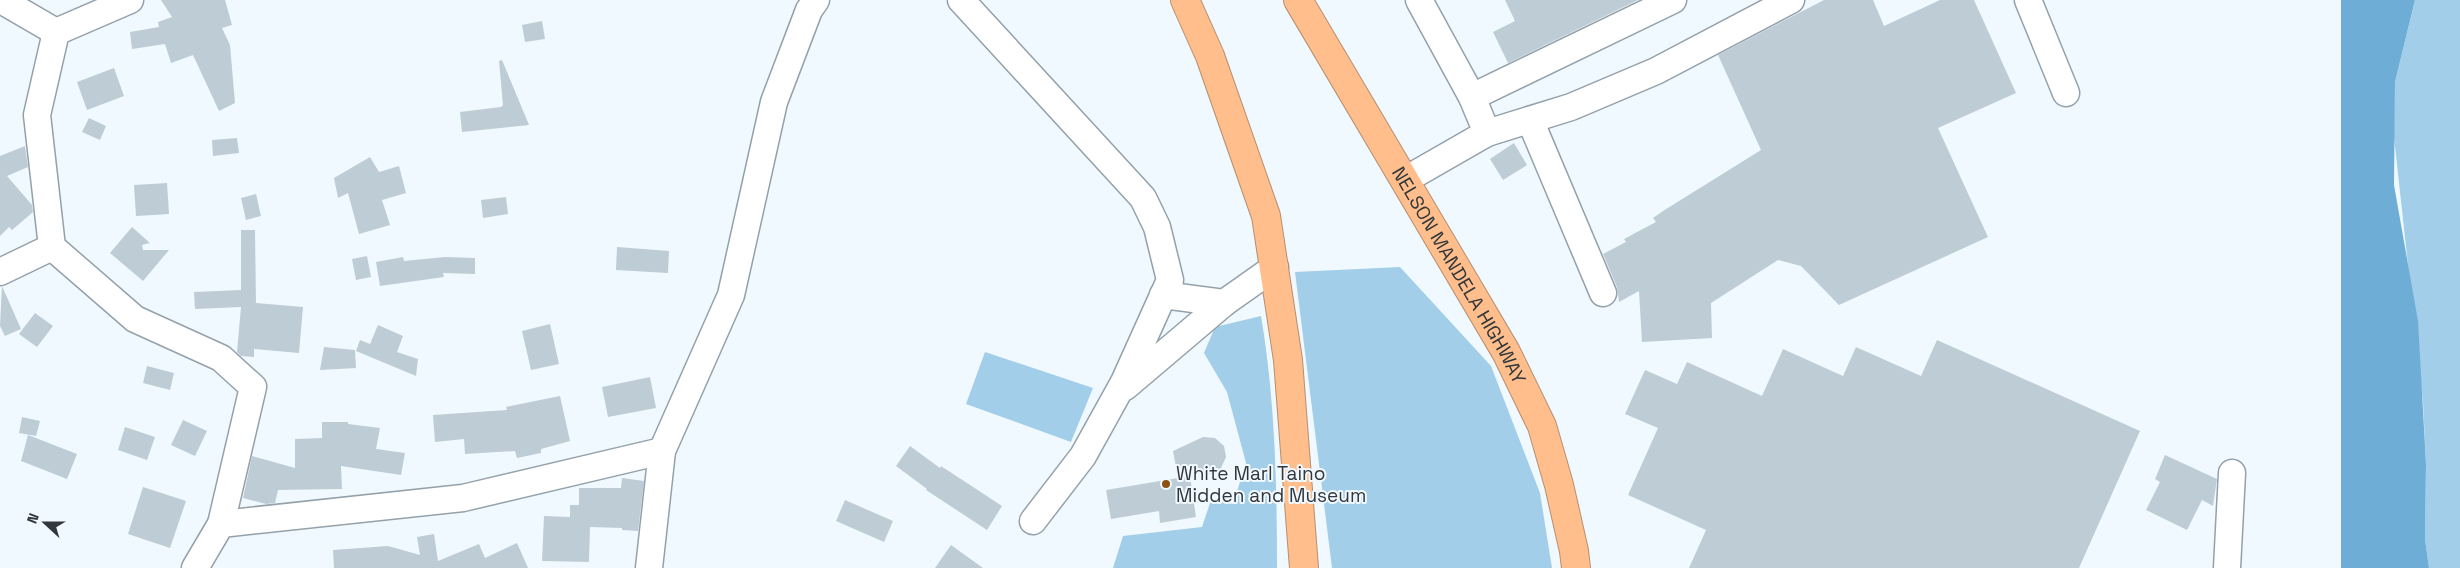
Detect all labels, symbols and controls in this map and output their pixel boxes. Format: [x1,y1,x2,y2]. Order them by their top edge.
street label: NELSON MANDELA HIGHWAY [1386,162,1532,388]
place label: White Marl Taino Midden and Museum [1176,461,1366,508]
marker: White Marl Taino Midden and Museum [1160,478,1172,490]
north arrow [20,498,70,548]
text: N [23,511,43,526]

